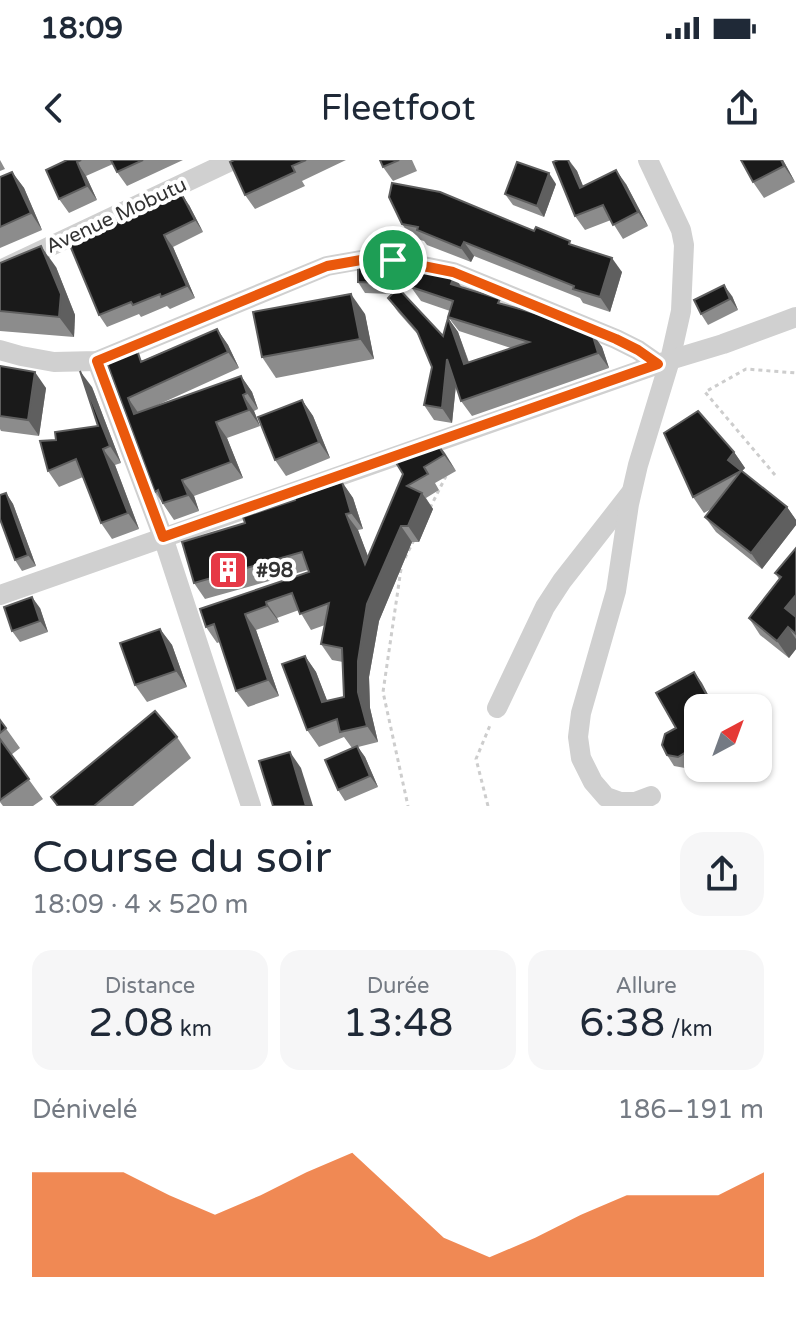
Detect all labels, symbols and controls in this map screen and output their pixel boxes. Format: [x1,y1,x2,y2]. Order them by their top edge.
text: 18:09 [40,10,123,47]
icon: back [32,86,76,130]
icon: share [720,86,764,130]
text: Fleetfoot [320,87,476,130]
street label: Avenue Mobutu [42,173,191,259]
pin [359,226,427,294]
icon: arrive [371,238,415,282]
building icon: #98 [207,549,249,591]
place label: #98 [256,559,293,583]
north arrow [684,694,772,782]
map controls [684,694,772,782]
text: Course du soir [32,832,331,885]
button: share [680,832,764,916]
text: 18:09 · 4 × 520 m [32,889,248,920]
text: Distance [105,973,195,999]
text: Durée [367,973,429,999]
text: Allure [615,973,677,999]
text: 2.08 [88,999,174,1047]
text: 13:48 [343,999,453,1047]
text: 6:38 [579,999,665,1047]
text: km [174,1016,212,1042]
text: /km [665,1016,713,1042]
text: Dénivelé [32,1094,138,1125]
text: 186–191 m [618,1094,764,1125]

